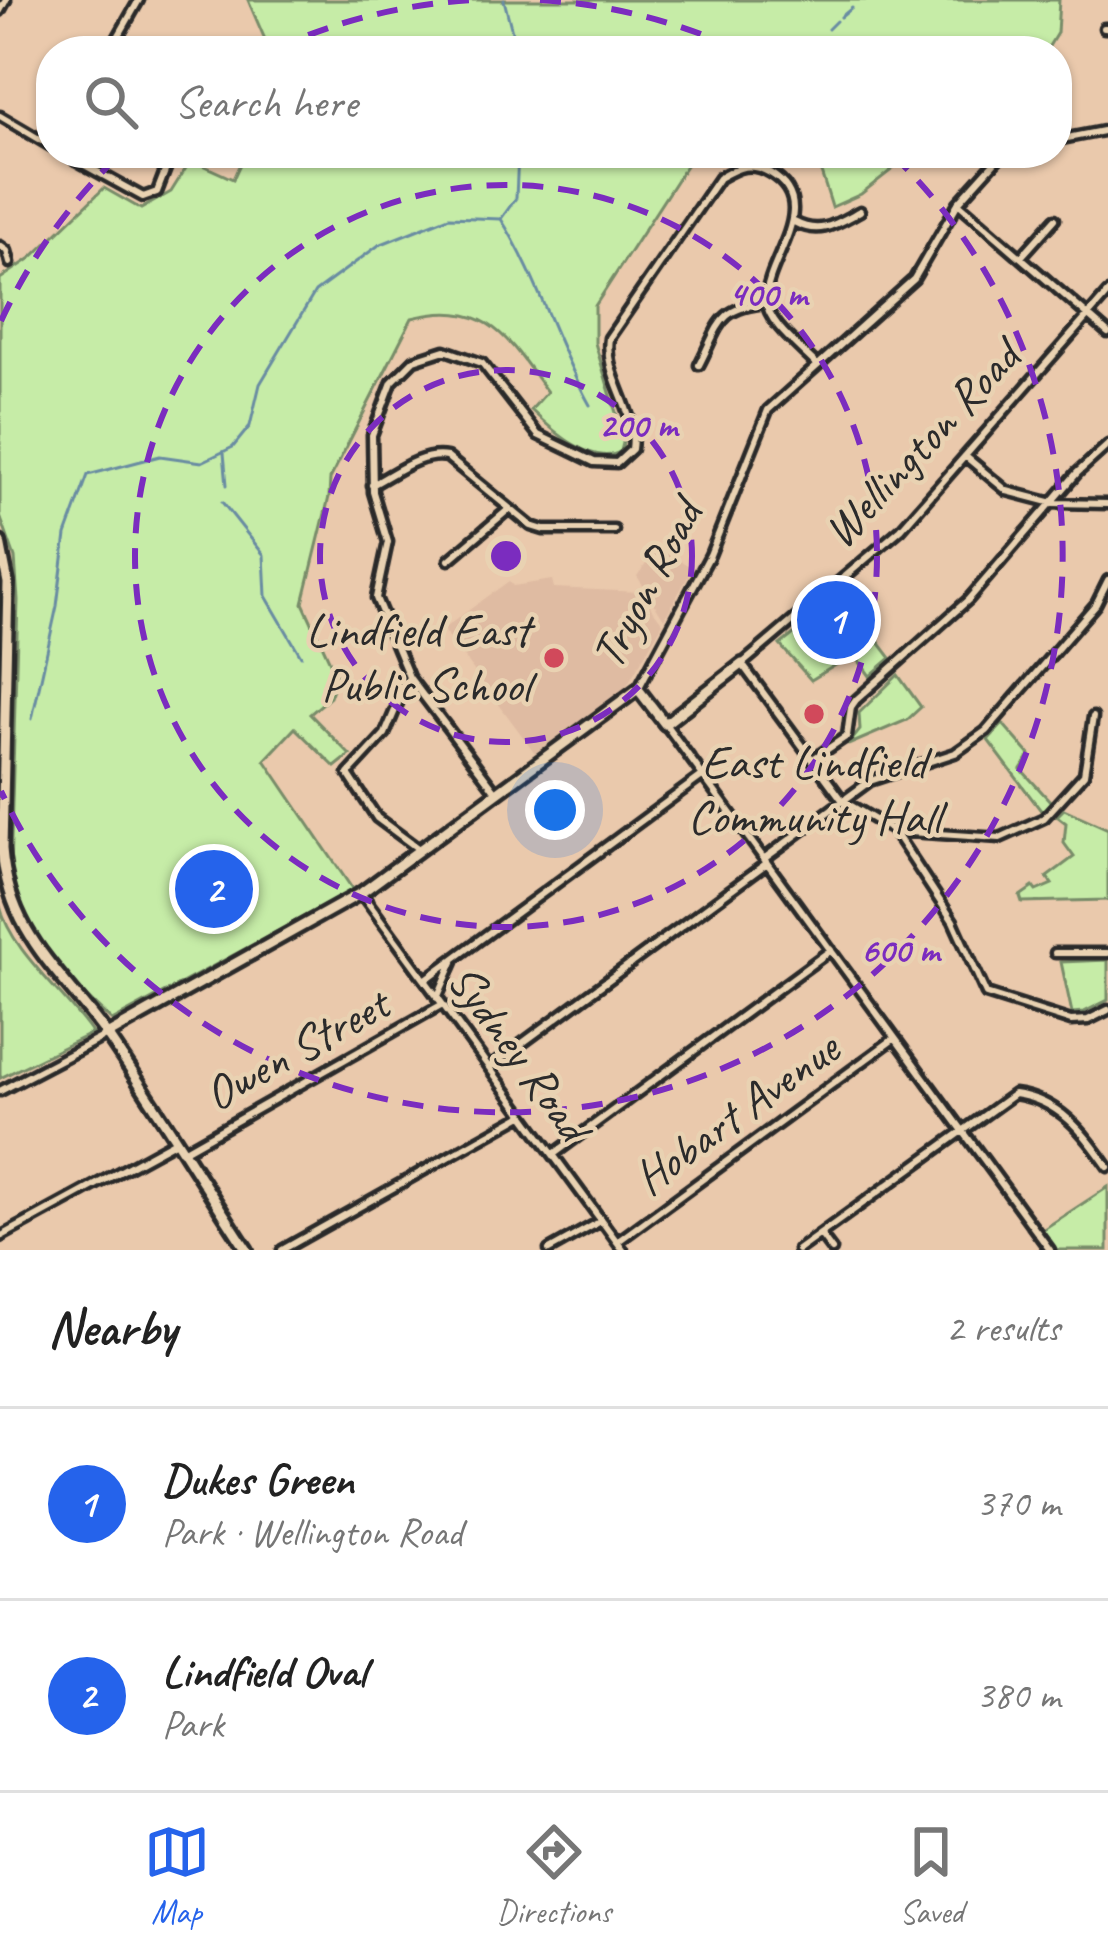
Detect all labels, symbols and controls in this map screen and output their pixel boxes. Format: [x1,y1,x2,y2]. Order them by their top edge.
search box [36,36,1072,168]
icon: search [78,69,144,135]
text: Search here [174,74,357,131]
text: 400 m [729,271,810,317]
street label: Wellington Road [810,323,1037,560]
text: 200 m [599,402,680,448]
street label: Tryon Road [577,484,718,678]
centre of rings [485,535,527,577]
pin: 1 [797,575,875,665]
place label: Lindfield East Public School [306,600,538,715]
marker: Lindfield East Public School [541,645,567,671]
marker: East Lindfield Community Hall [801,701,827,727]
place label: East Lindfield Community Hall [688,732,948,847]
your location [525,780,585,840]
pin: 2 [175,844,253,934]
text: 600 m [861,927,943,973]
street label: Sydney Road [435,952,607,1158]
street label: Owen Street [193,972,402,1124]
street label: Hobart Avenue [622,1016,853,1208]
text: Nearby [48,1296,176,1360]
text: 2 results [946,1304,1060,1353]
text: Dukes Green [162,1451,354,1508]
text: 1 [78,1479,96,1528]
text: 370 m [976,1479,1060,1528]
text: Park · Wellington Road [162,1508,462,1557]
text: Lindfield Oval [162,1643,366,1700]
text: 2 [78,1671,96,1720]
text: 380 m [976,1671,1060,1720]
text: Park [162,1700,224,1749]
tab: Map [144,1819,210,1933]
tab: Directions [497,1819,611,1933]
tab: Saved [898,1819,964,1933]

